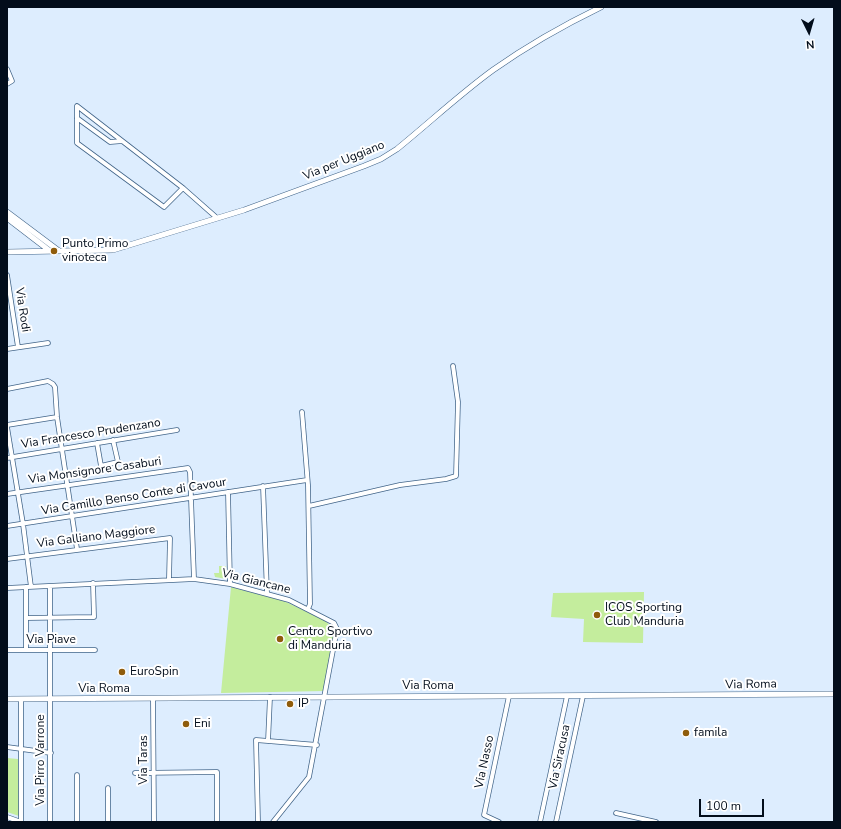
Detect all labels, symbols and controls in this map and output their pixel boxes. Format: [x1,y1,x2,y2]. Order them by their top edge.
north arrow [789,12,829,52]
text: N [805,37,815,52]
street label: Via per Uggiano [301,138,387,184]
place label: Punto Primo vinoteca [62,237,128,265]
marker: Punto Primo vinoteca [49,246,59,256]
street label: Via Rodi [11,287,33,333]
street label: Via Francesco Prudenzano [20,416,162,452]
street label: Via Monsignore Casaburi [28,455,162,487]
street label: Via Camillo Benso Conte di Cavour [41,475,227,519]
street label: Via Galliano Maggiore [36,523,156,551]
street label: Via Giancane [220,567,292,597]
place label: ICOS Sporting Club Manduria [605,601,684,629]
marker: ICOS Sporting Club Manduria [592,610,602,620]
place label: Centro Sportivo di Manduria [288,625,372,653]
street label: Via Piave [26,633,76,647]
marker: Centro Sportivo di Manduria [275,634,285,644]
place label: EuroSpin [130,665,179,679]
marker: EuroSpin [117,667,127,677]
street label: Via Roma [725,677,777,693]
street label: Via Roma [402,679,454,693]
street label: Via Roma [78,682,130,696]
place label: IP [298,697,309,711]
marker: IP [285,699,295,709]
street label: Via Pirro Varrone [34,714,48,806]
place label: Eni [194,717,211,731]
marker: Eni [181,719,191,729]
street label: Via Siracusa [546,723,574,791]
place label: famila [694,726,727,740]
marker: famila [681,728,691,738]
street label: Via Nasso [472,734,498,790]
street label: Via Taras [137,735,151,785]
scale bar [701,791,766,817]
text: 100 m [706,798,741,814]

